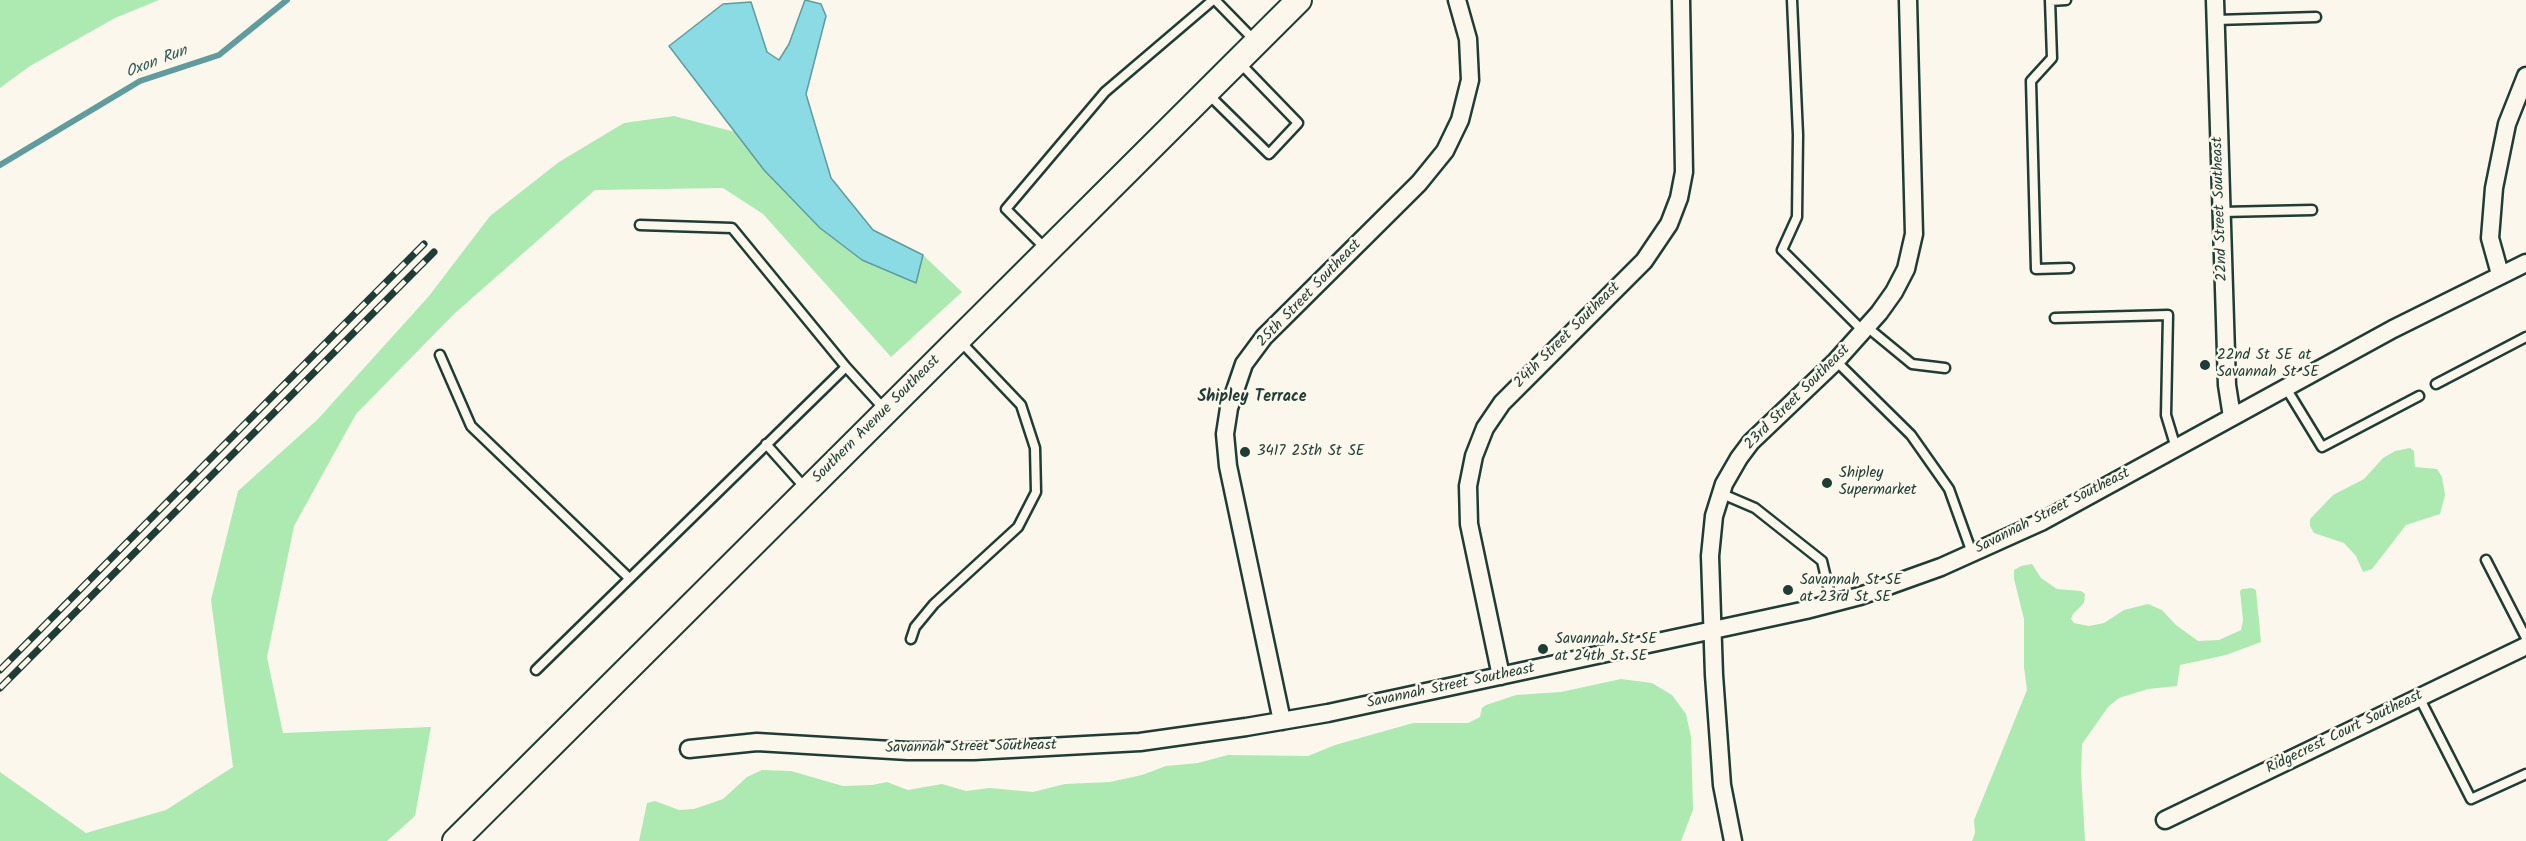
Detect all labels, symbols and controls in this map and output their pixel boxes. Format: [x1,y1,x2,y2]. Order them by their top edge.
water label: Oxon Run [123,42,191,84]
street label: 22nd Street Southeast [2209,136,2233,282]
street label: 25th Street Southeast [1254,237,1366,351]
street label: 24th Street Southeast [1511,279,1625,393]
street label: 23rd Street Southeast [1742,342,1854,454]
place label: 22nd St SE at Savannah St SE [2217,347,2319,382]
street label: Southern Avenue Southeast [809,352,945,488]
marker: 22nd St SE at Savannah St SE [2198,358,2212,372]
district label: Shipley Terrace [1197,388,1307,408]
place label: 3417 25th St SE [1257,443,1365,461]
marker: 3417 25th St SE [1238,445,1252,459]
place label: Shipley Supermarket [1839,465,1917,500]
street label: Savannah Street Southeast [1973,465,2133,559]
marker: Shipley Supermarket [1820,476,1834,490]
place label: Savannah St SE at 23rd St SE [1800,572,1902,607]
marker: Savannah St SE at 23rd St SE [1781,583,1795,597]
place label: Savannah St SE at 24th St SE [1555,631,1657,666]
marker: Savannah St SE at 24th St SE [1536,642,1550,656]
street label: Savannah Street Southeast [1365,660,1537,714]
street label: Ridgecrest Court Southeast [2264,687,2426,779]
street label: Savannah Street Southeast [885,738,1057,758]

